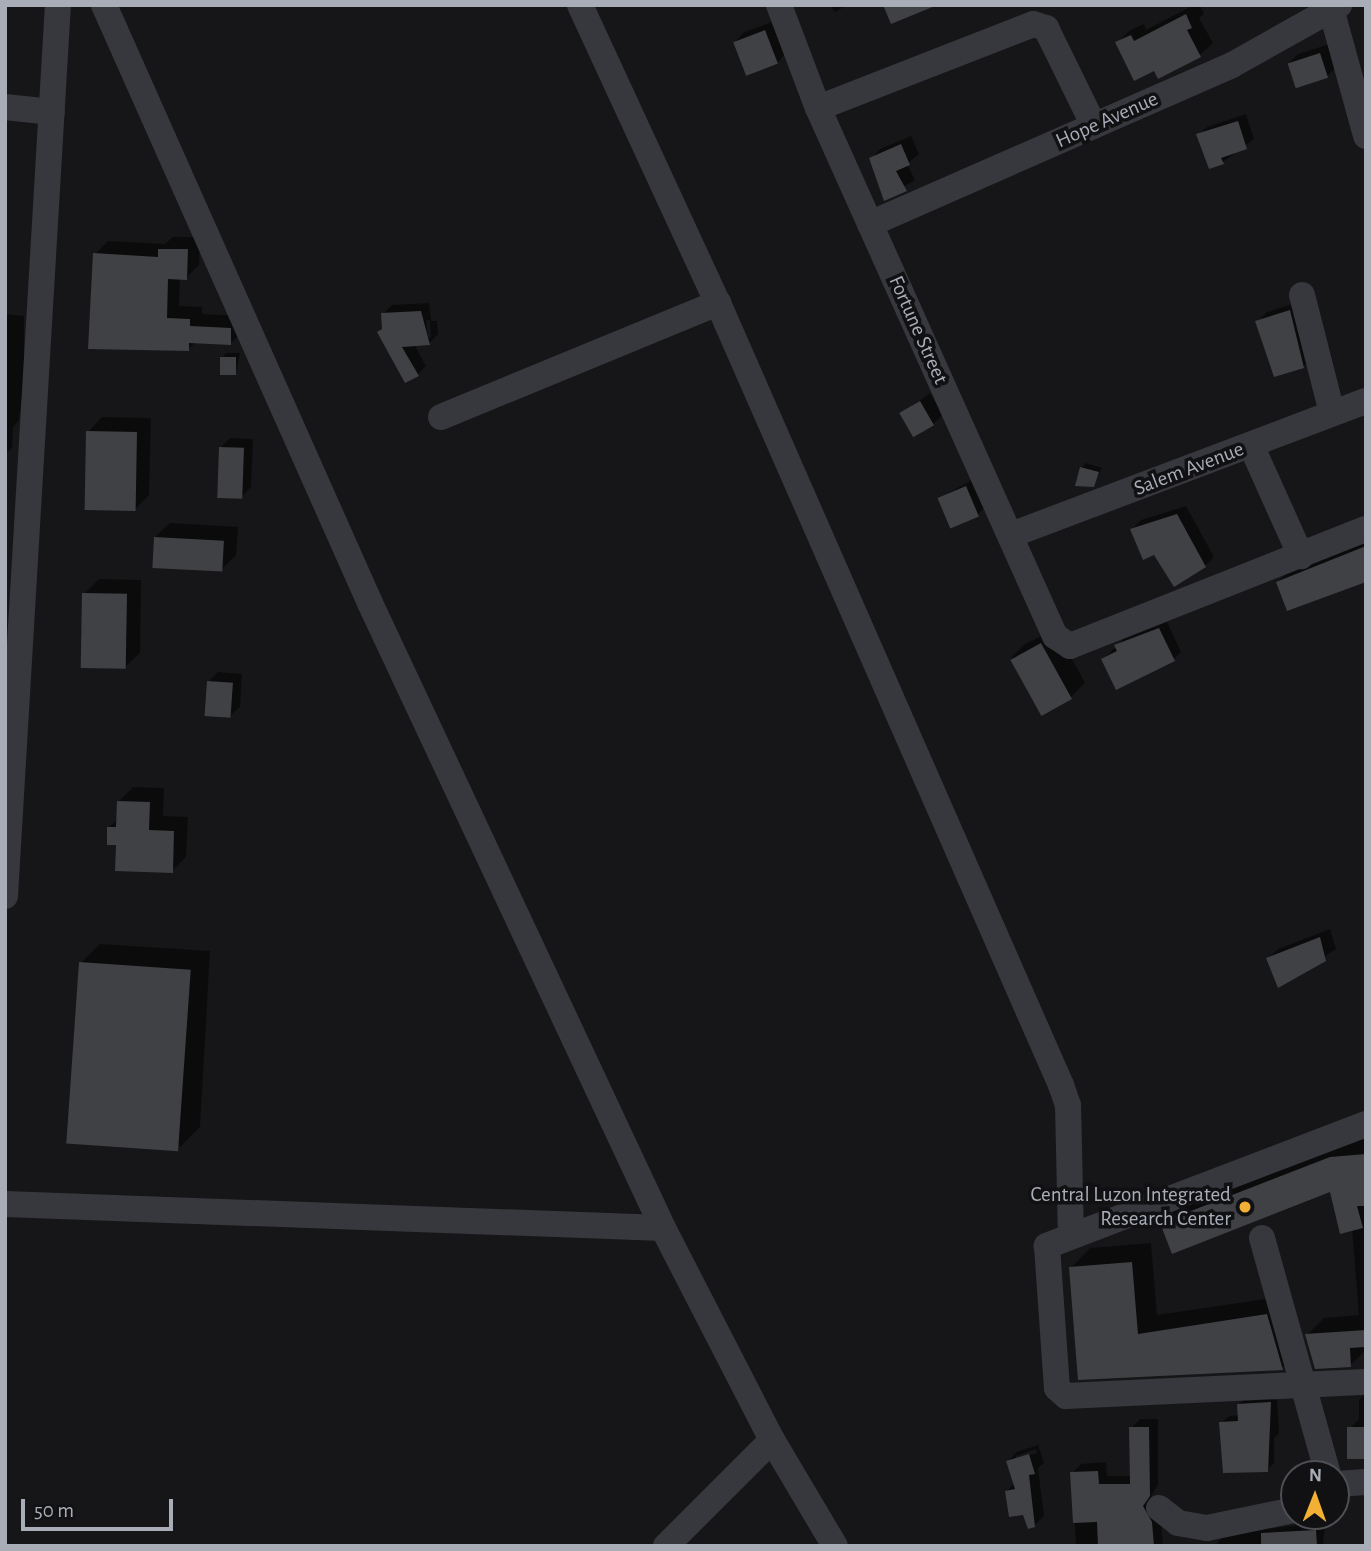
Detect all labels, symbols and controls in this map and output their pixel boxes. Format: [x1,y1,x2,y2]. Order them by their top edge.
street label: Hope Avenue [1052,86,1162,154]
street label: Fortune Street [883,272,953,388]
street label: Salem Avenue [1131,437,1247,501]
place label: Central Luzon Integrated Research Center [1031,1182,1231,1232]
marker: Central Luzon Integrated Research Center [1237,1199,1253,1215]
north arrow [1280,1460,1350,1530]
text: N [1309,1466,1322,1485]
scale bar [24,1484,177,1528]
text: 50 m [34,1500,74,1521]

